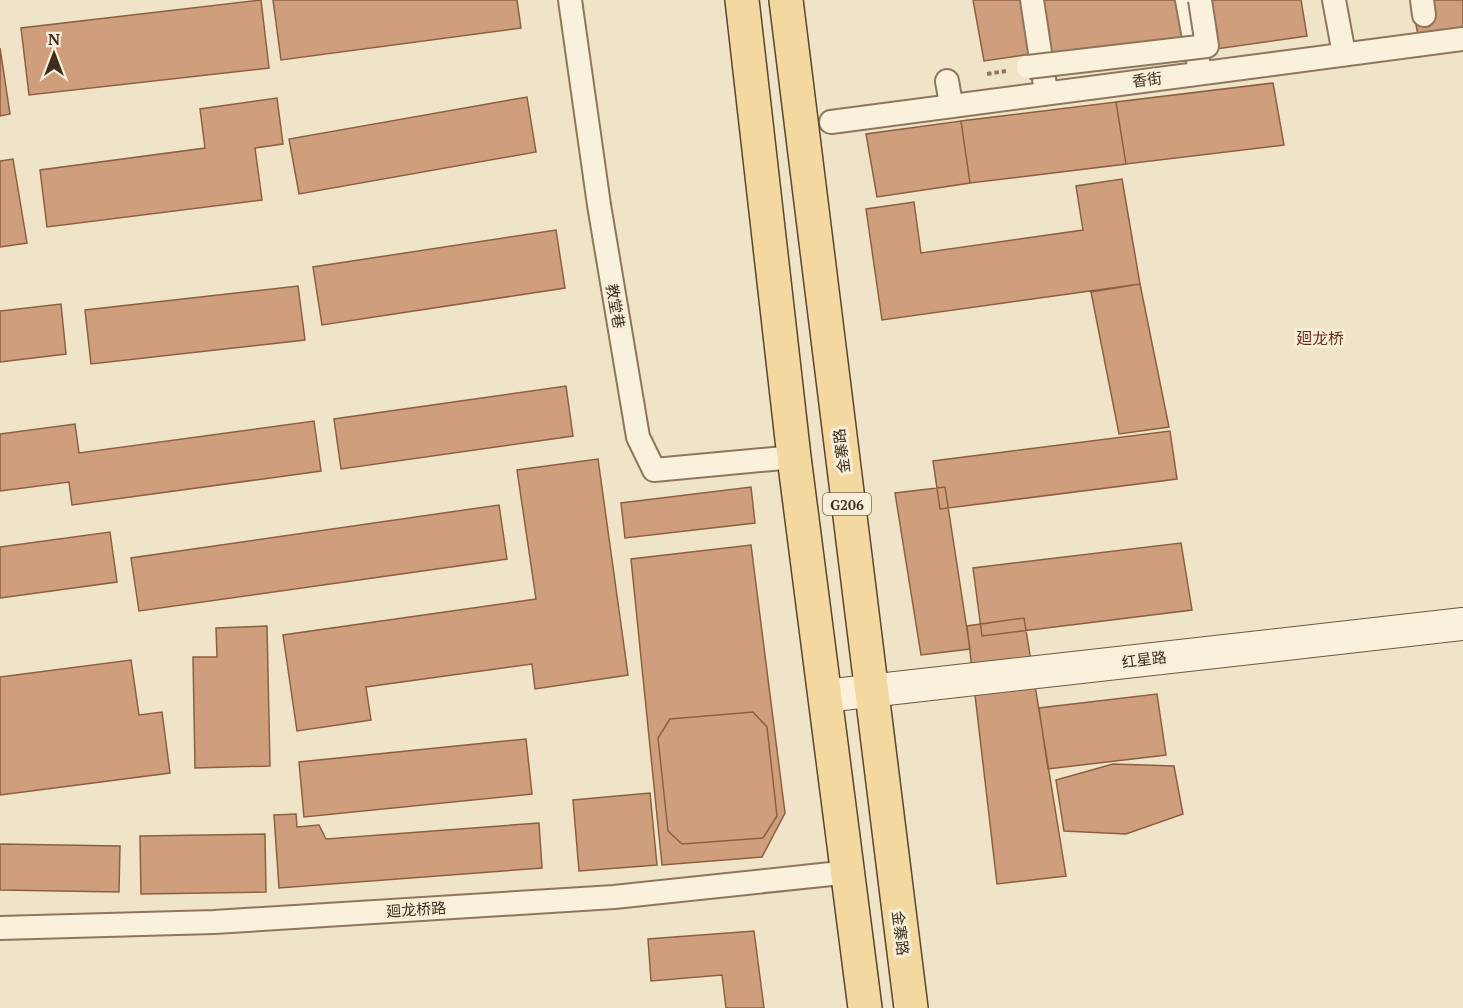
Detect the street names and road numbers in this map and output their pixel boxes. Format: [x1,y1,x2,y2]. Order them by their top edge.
street label: 香街 [1131,67,1163,91]
street label: 教堂巷 [602,282,630,330]
street label: 金寨路 [828,427,854,475]
road number: G206 [823,493,871,515]
street label: 红星路 [1120,646,1168,672]
street label: 廻龙桥路 [385,897,447,921]
street label: 金寨路 [888,909,914,957]

